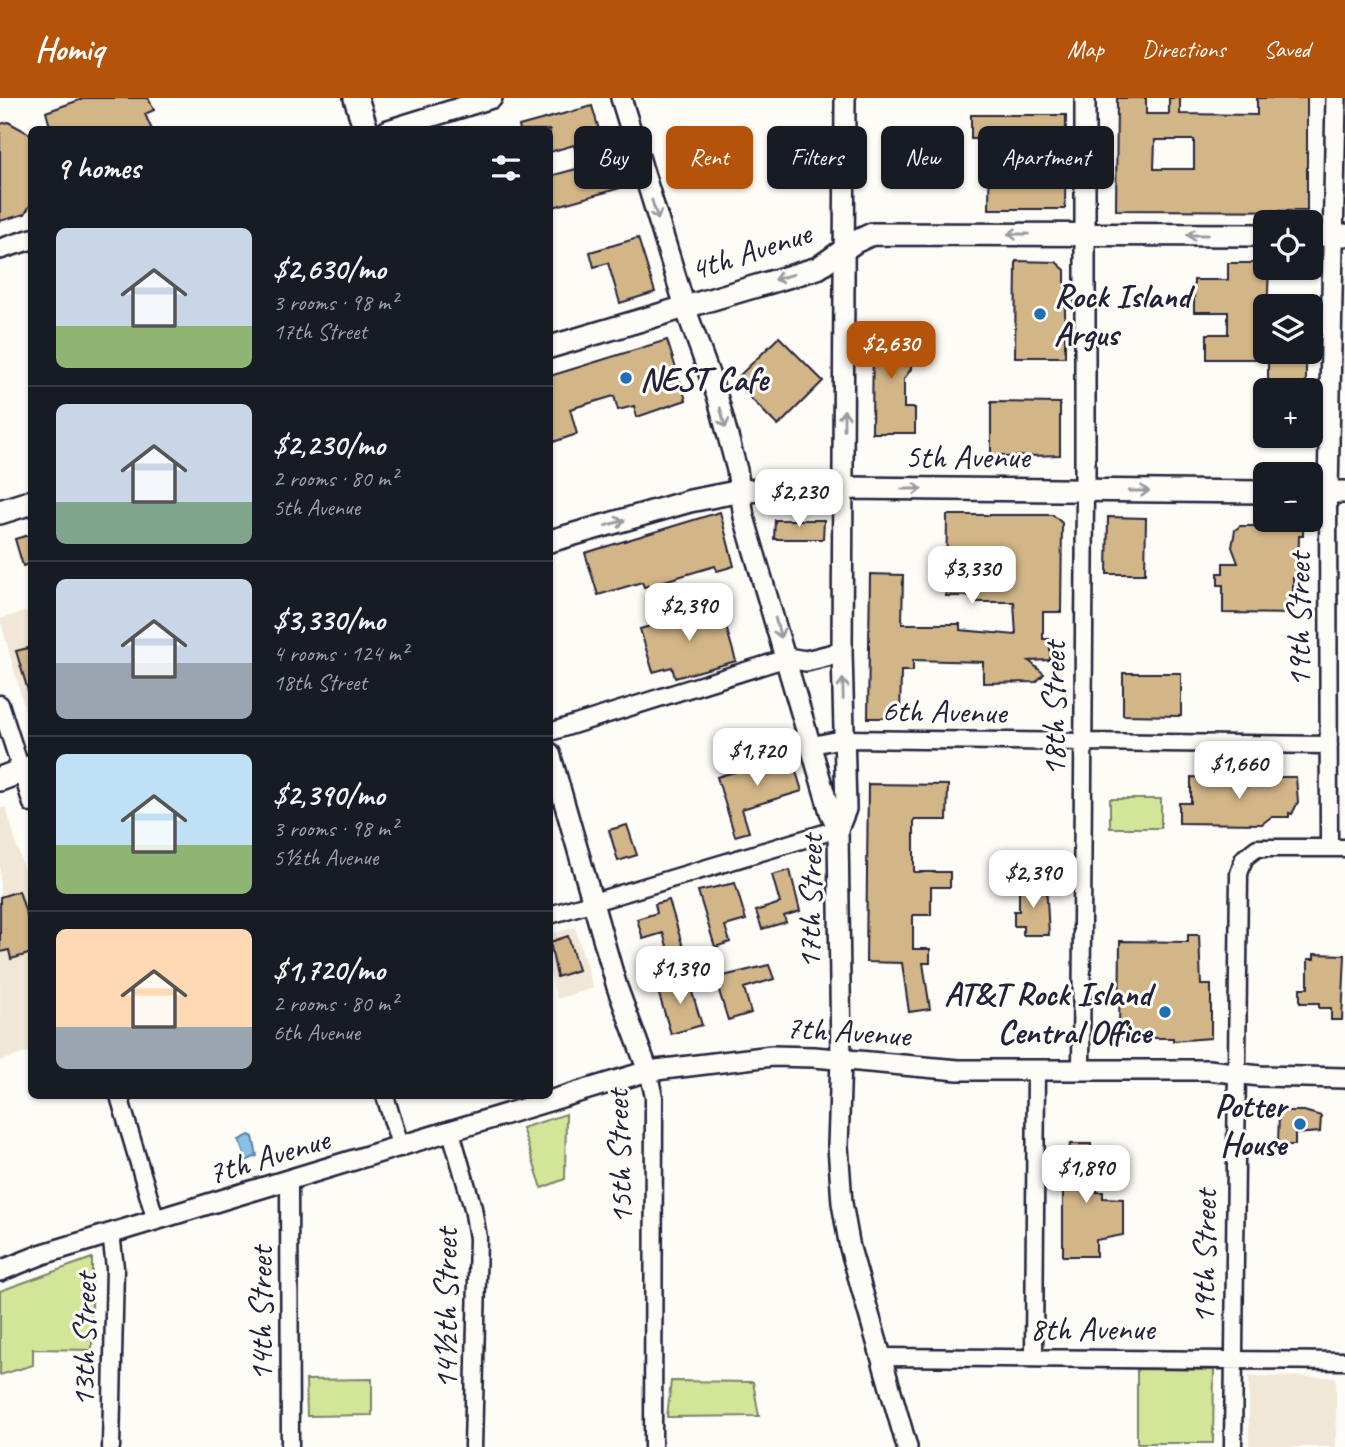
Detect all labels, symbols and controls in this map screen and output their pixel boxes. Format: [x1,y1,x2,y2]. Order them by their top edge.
text: Homiq [35,28,104,70]
text: Map [1067,34,1104,64]
text: Directions [1142,34,1225,64]
text: Saved [1263,34,1310,64]
chip: Buy [574,126,652,189]
chip: Rent [666,126,753,189]
chip: Filters [767,126,867,189]
chip: New [881,126,964,189]
chip: Apartment [978,126,1114,189]
text: 9 homes [56,149,140,187]
icon: filters [487,149,525,187]
one-way arrow [650,199,662,221]
map controls [1253,210,1323,532]
button: locate [1253,210,1323,280]
street label: 4th Avenue [684,211,818,290]
one-way arrow [1006,227,1029,241]
one-way arrow [1186,228,1209,242]
text: $2,630/mo [273,250,386,288]
icon: home [112,256,196,340]
one-way arrow [773,272,795,285]
place label: Rock Island Argus [1054,275,1196,355]
text: 3 rooms · 98 m² [273,288,397,317]
button: layers [1253,294,1323,364]
marker: Rock Island Argus [1032,306,1048,322]
text: 17th Street [273,317,367,346]
pin: $2,630 [834,322,948,381]
text: $2,630 [863,329,919,358]
place label: NEST Cafe [640,358,771,400]
marker: NEST Cafe [618,370,634,386]
button: + [1253,378,1323,448]
one-way arrow [717,406,730,429]
one-way arrow [837,409,851,432]
text: $2,230/mo [273,426,385,464]
icon: home [112,432,196,516]
street label: 5th Avenue [905,436,1032,478]
button: − [1253,462,1323,532]
text: 2 rooms · 80 m² [273,464,397,493]
pin: $2,230 [742,470,856,529]
text: $2,230 [771,477,827,506]
one-way arrow [900,482,923,496]
one-way arrow [1127,484,1150,498]
text: 5th Avenue [273,493,360,522]
one-way arrow [604,515,626,528]
pin: $3,330 [915,546,1029,606]
street label: 19th Street [1278,550,1320,687]
text: $3,330 [944,554,1000,583]
pin: $2,390 [632,584,746,643]
text: $2,390 [661,591,717,620]
text: $3,330/mo [273,601,385,639]
icon: home [112,607,196,691]
one-way arrow [772,617,785,639]
text: 4 rooms · 124 m² [273,639,408,668]
street label: 18th Street [1033,639,1075,776]
text: 18th Street [273,668,367,697]
one-way arrow [836,678,849,701]
street label: 6th Avenue [881,689,1009,733]
pin: $1,720 [700,728,814,788]
text: $1,720 [729,736,785,765]
pin: $1,660 [1182,742,1296,801]
text: $1,660 [1210,749,1268,778]
text: $2,390/mo [273,776,385,814]
icon: home [112,782,196,866]
text: 3 rooms · 98 m² [273,814,397,843]
street label: 17th Street [788,831,832,970]
text: 5½th Avenue [273,843,378,872]
pin: $2,390 [976,850,1090,910]
text: $2,390 [1005,858,1061,887]
pin: $1,390 [623,946,737,1006]
text: $1,720/mo [273,951,385,989]
text: $1,390 [652,954,708,983]
icon: home [112,957,196,1041]
place label: AT&T Rock Island Central Office [944,973,1157,1053]
text: 2 rooms · 80 m² [273,989,397,1018]
marker: AT&T Rock Island Central Office [1157,1004,1173,1020]
street label: 7th Avenue [784,1006,914,1056]
text: 6th Avenue [273,1018,360,1047]
place label: Potter House [1215,1085,1289,1165]
street label: 15th Street [596,1086,642,1225]
marker: Potter House [1292,1116,1308,1132]
street label: 7th Avenue [203,1117,336,1194]
pin: $1,890 [1029,1146,1143,1205]
text: $1,890 [1058,1153,1114,1182]
street label: 19th Street [1182,1186,1226,1325]
street label: 14½th Street [425,1225,467,1390]
street label: 14th Street [240,1244,282,1381]
street label: 13th Street [62,1269,106,1408]
street label: 8th Avenue [1030,1308,1157,1350]

